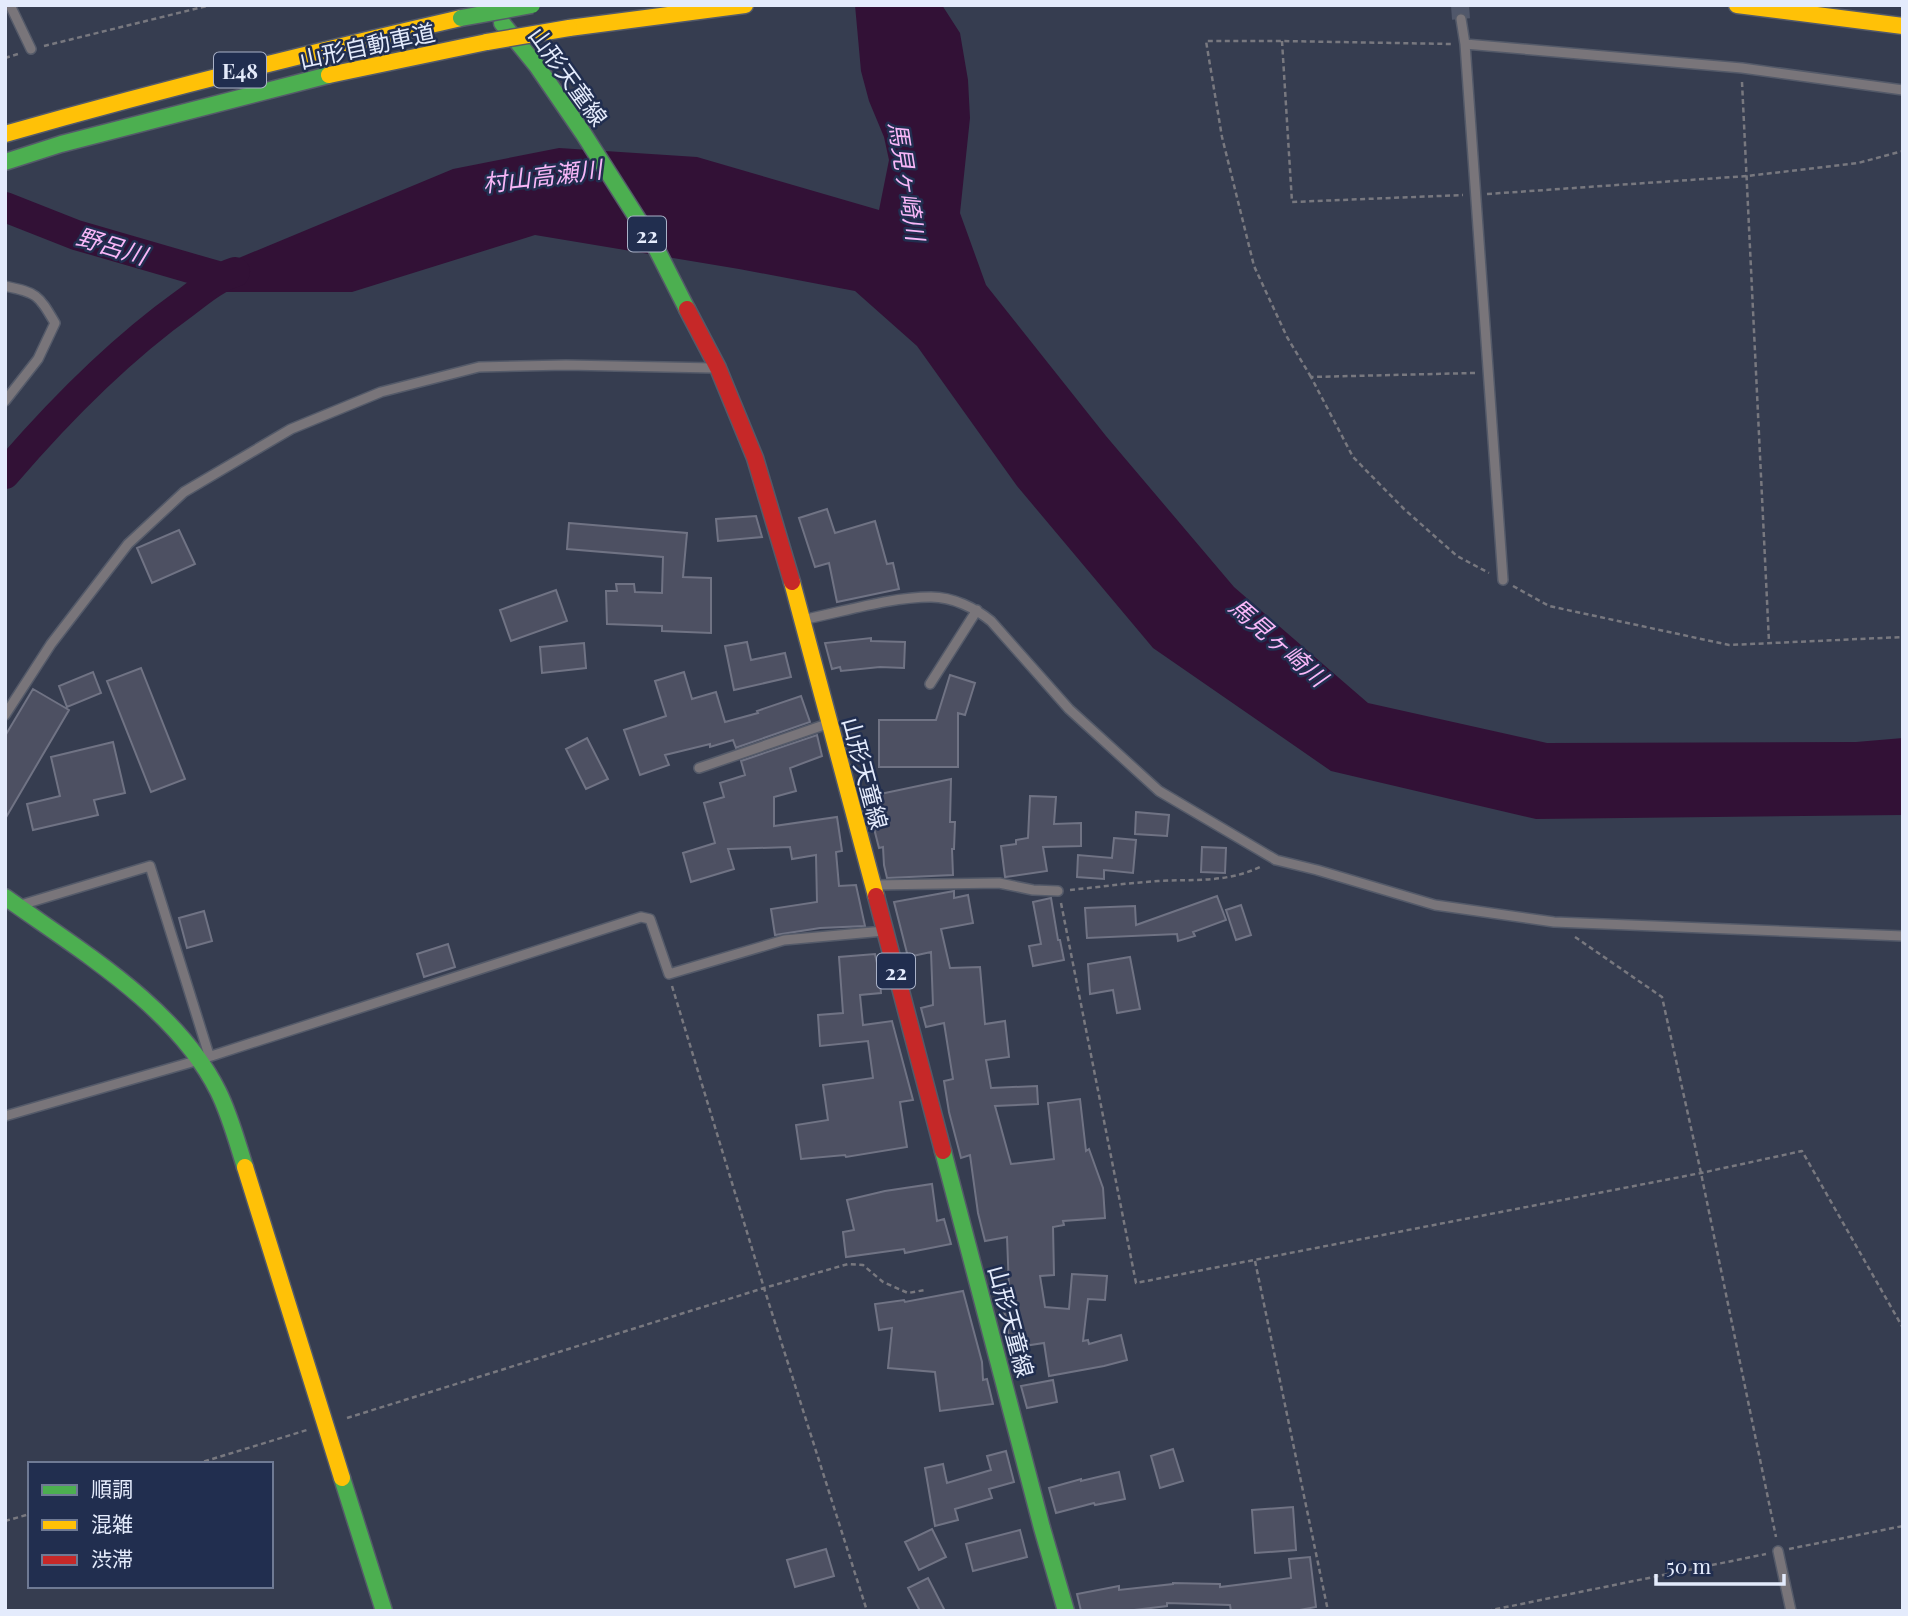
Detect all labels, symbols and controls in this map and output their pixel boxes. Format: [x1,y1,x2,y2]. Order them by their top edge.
street label: 山形自動車道 [296,15,438,75]
street label: 山形天童線 [523,20,615,132]
road number: E48 [214,52,266,88]
water label: 馬見ヶ崎川 [883,119,934,246]
water label: 村山高瀬川 [480,151,606,198]
road number: 22 [628,216,666,252]
water label: 野呂川 [73,219,154,272]
water label: 馬見ヶ崎川 [1223,590,1337,694]
street label: 山形天童線 [836,713,896,833]
road number: 22 [877,954,915,988]
street label: 山形天童線 [982,1261,1042,1381]
legend [28,1462,273,1588]
text: 順調 [91,1474,133,1502]
text: 混雑 [91,1509,133,1537]
scale bar [1656,1542,1784,1586]
text: 渋滞 [91,1544,133,1572]
text: 50 m [1666,1551,1712,1579]

